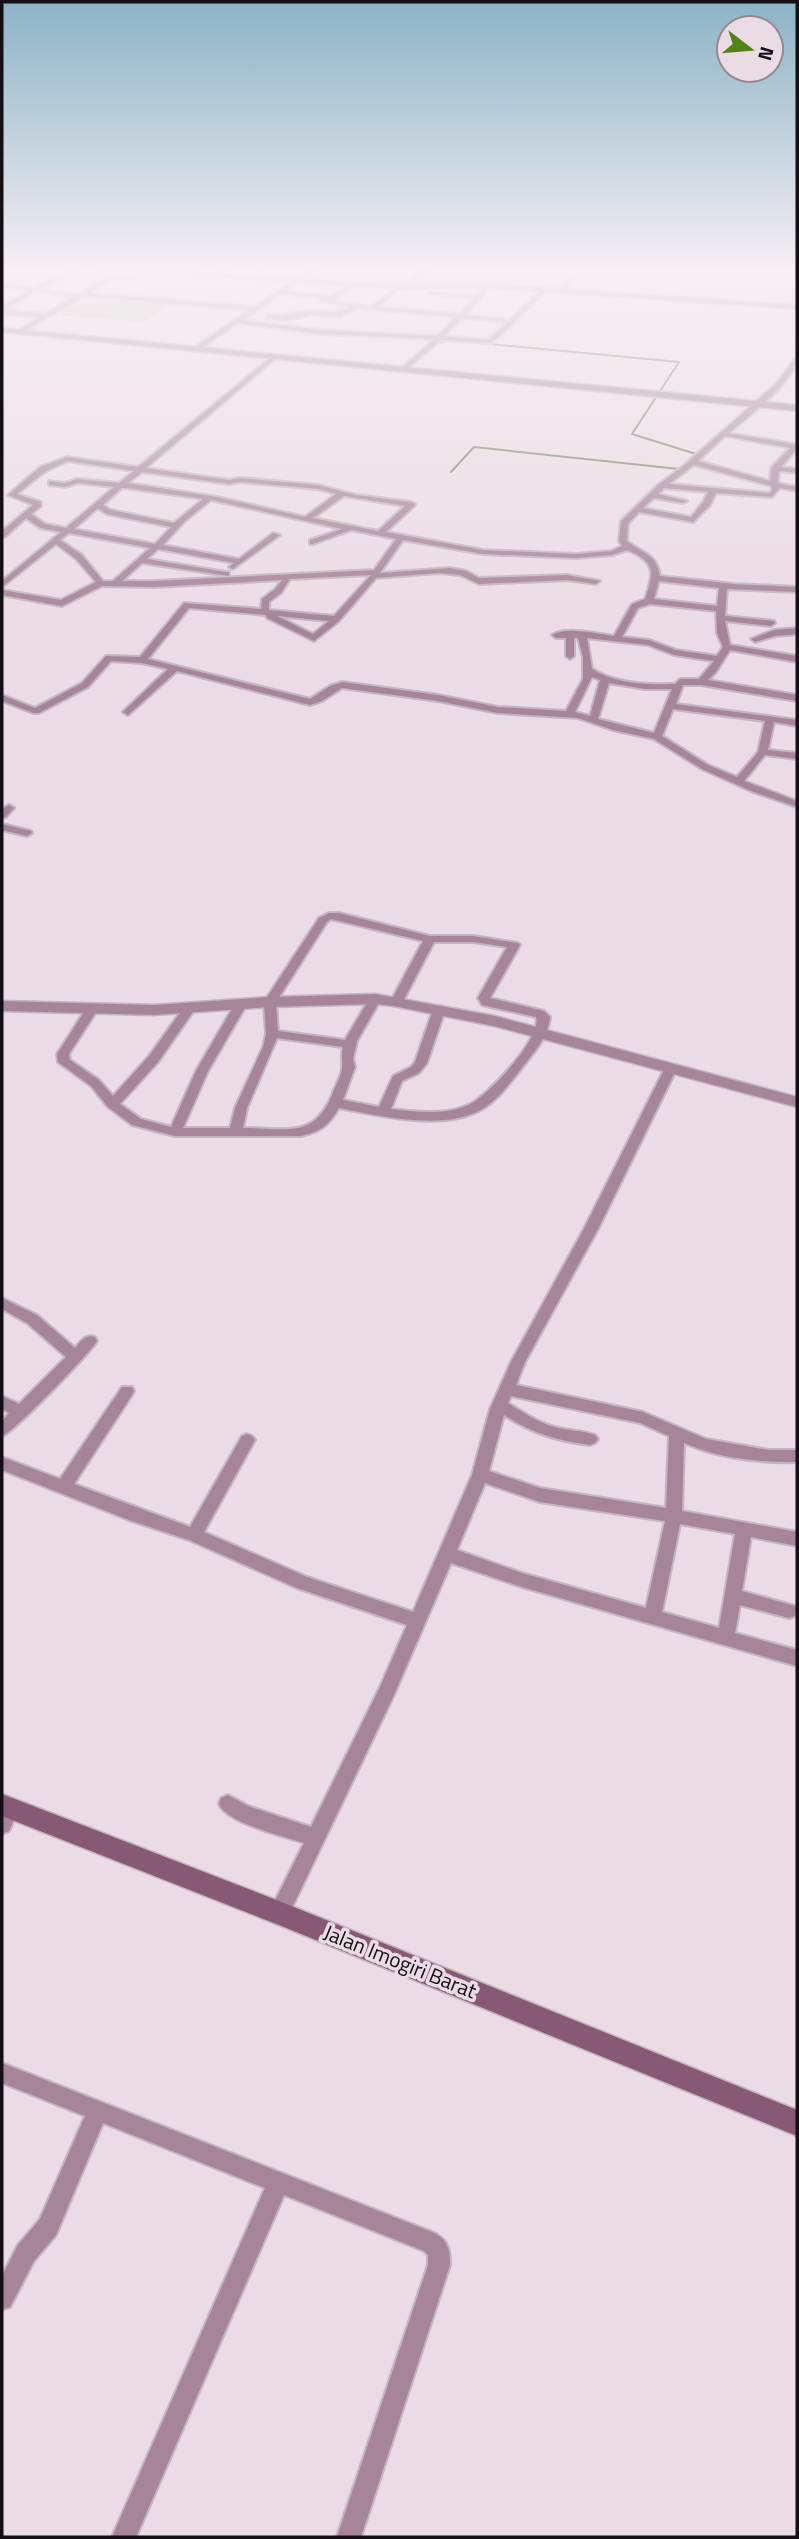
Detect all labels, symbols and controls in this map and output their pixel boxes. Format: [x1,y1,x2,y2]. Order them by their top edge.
north arrow [715,14,785,84]
text: N [751,43,783,64]
street label: Jalan Imogiri Barat [319,1916,482,2007]

